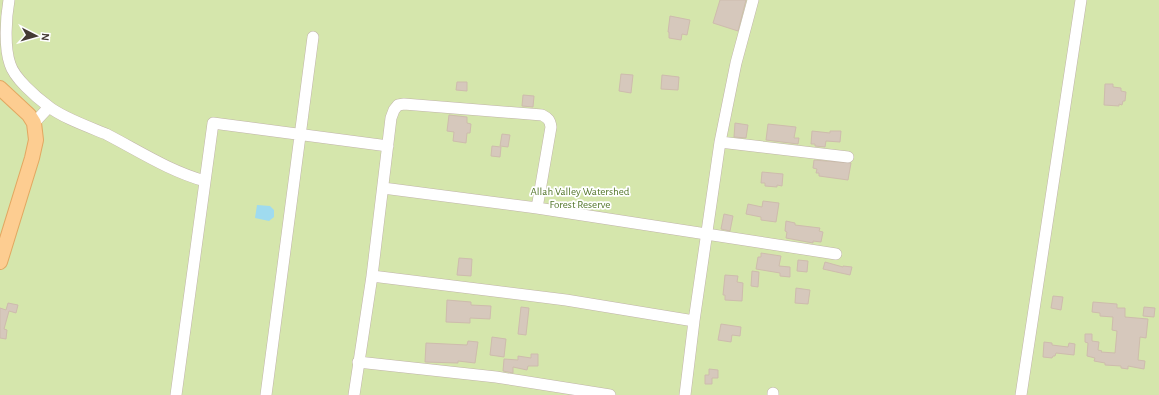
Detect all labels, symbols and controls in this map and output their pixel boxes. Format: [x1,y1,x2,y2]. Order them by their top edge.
north arrow [16,16,56,56]
text: N [40,33,51,41]
park label: Allah Valley Watershed Forest Reserve [531,186,630,210]

